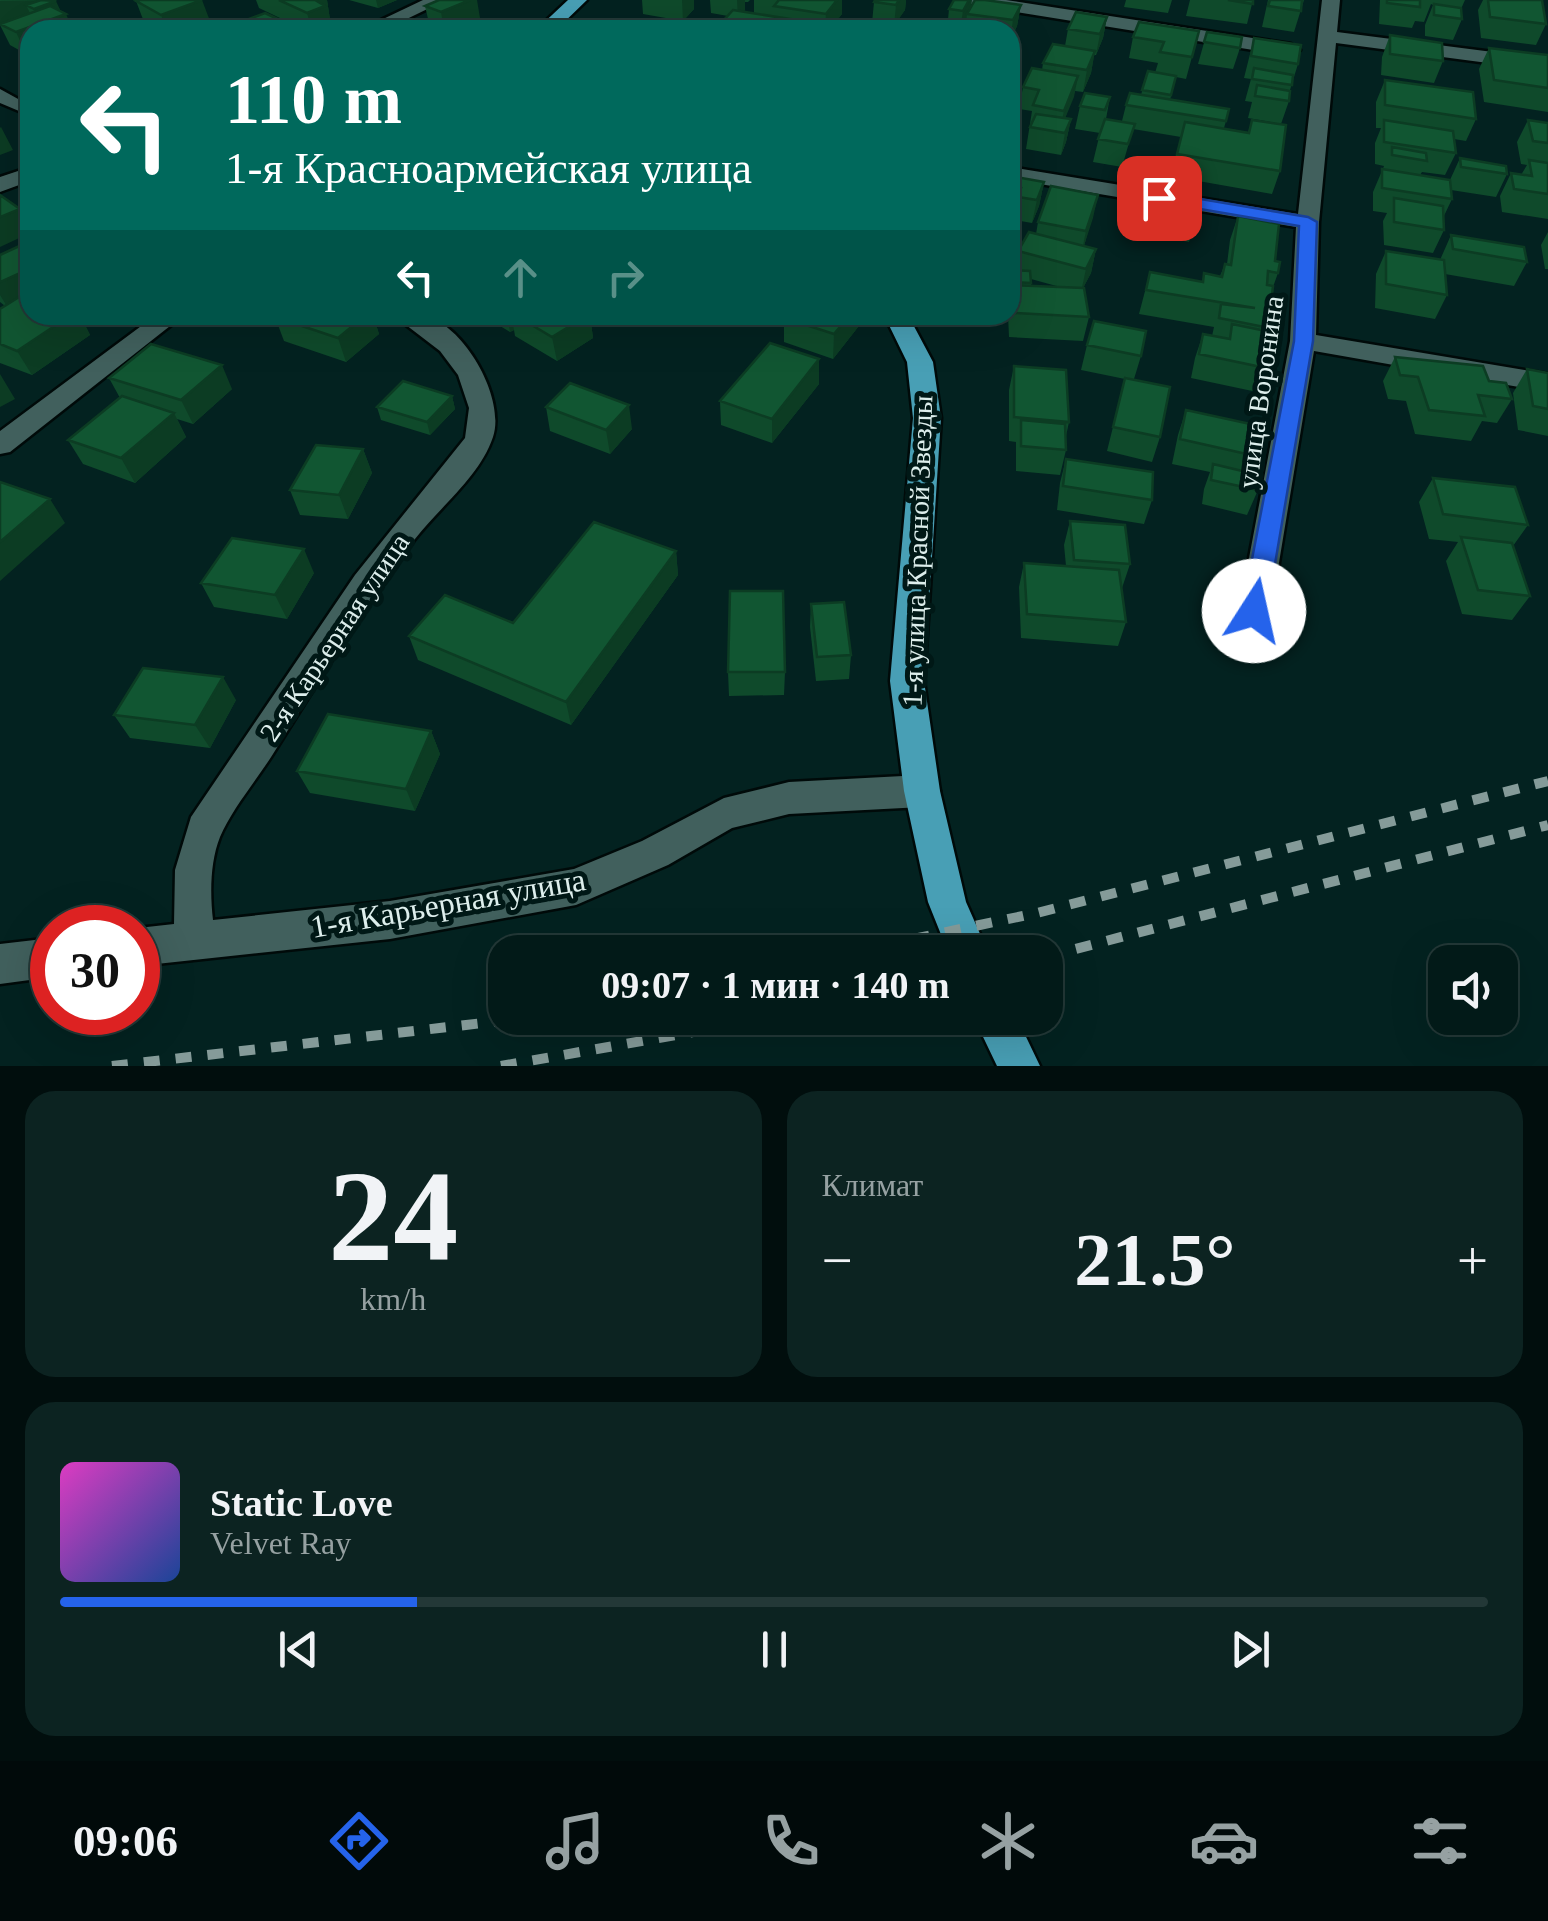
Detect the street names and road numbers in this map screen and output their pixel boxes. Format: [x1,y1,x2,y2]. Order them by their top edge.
street label: улица Воронина [1232,293,1289,490]
street label: 1-я улица Красной Звезды [897,395,938,707]
street label: 2-я Карьерная улица [253,527,416,747]
street label: 1-я Карьерная улица [308,861,588,945]

